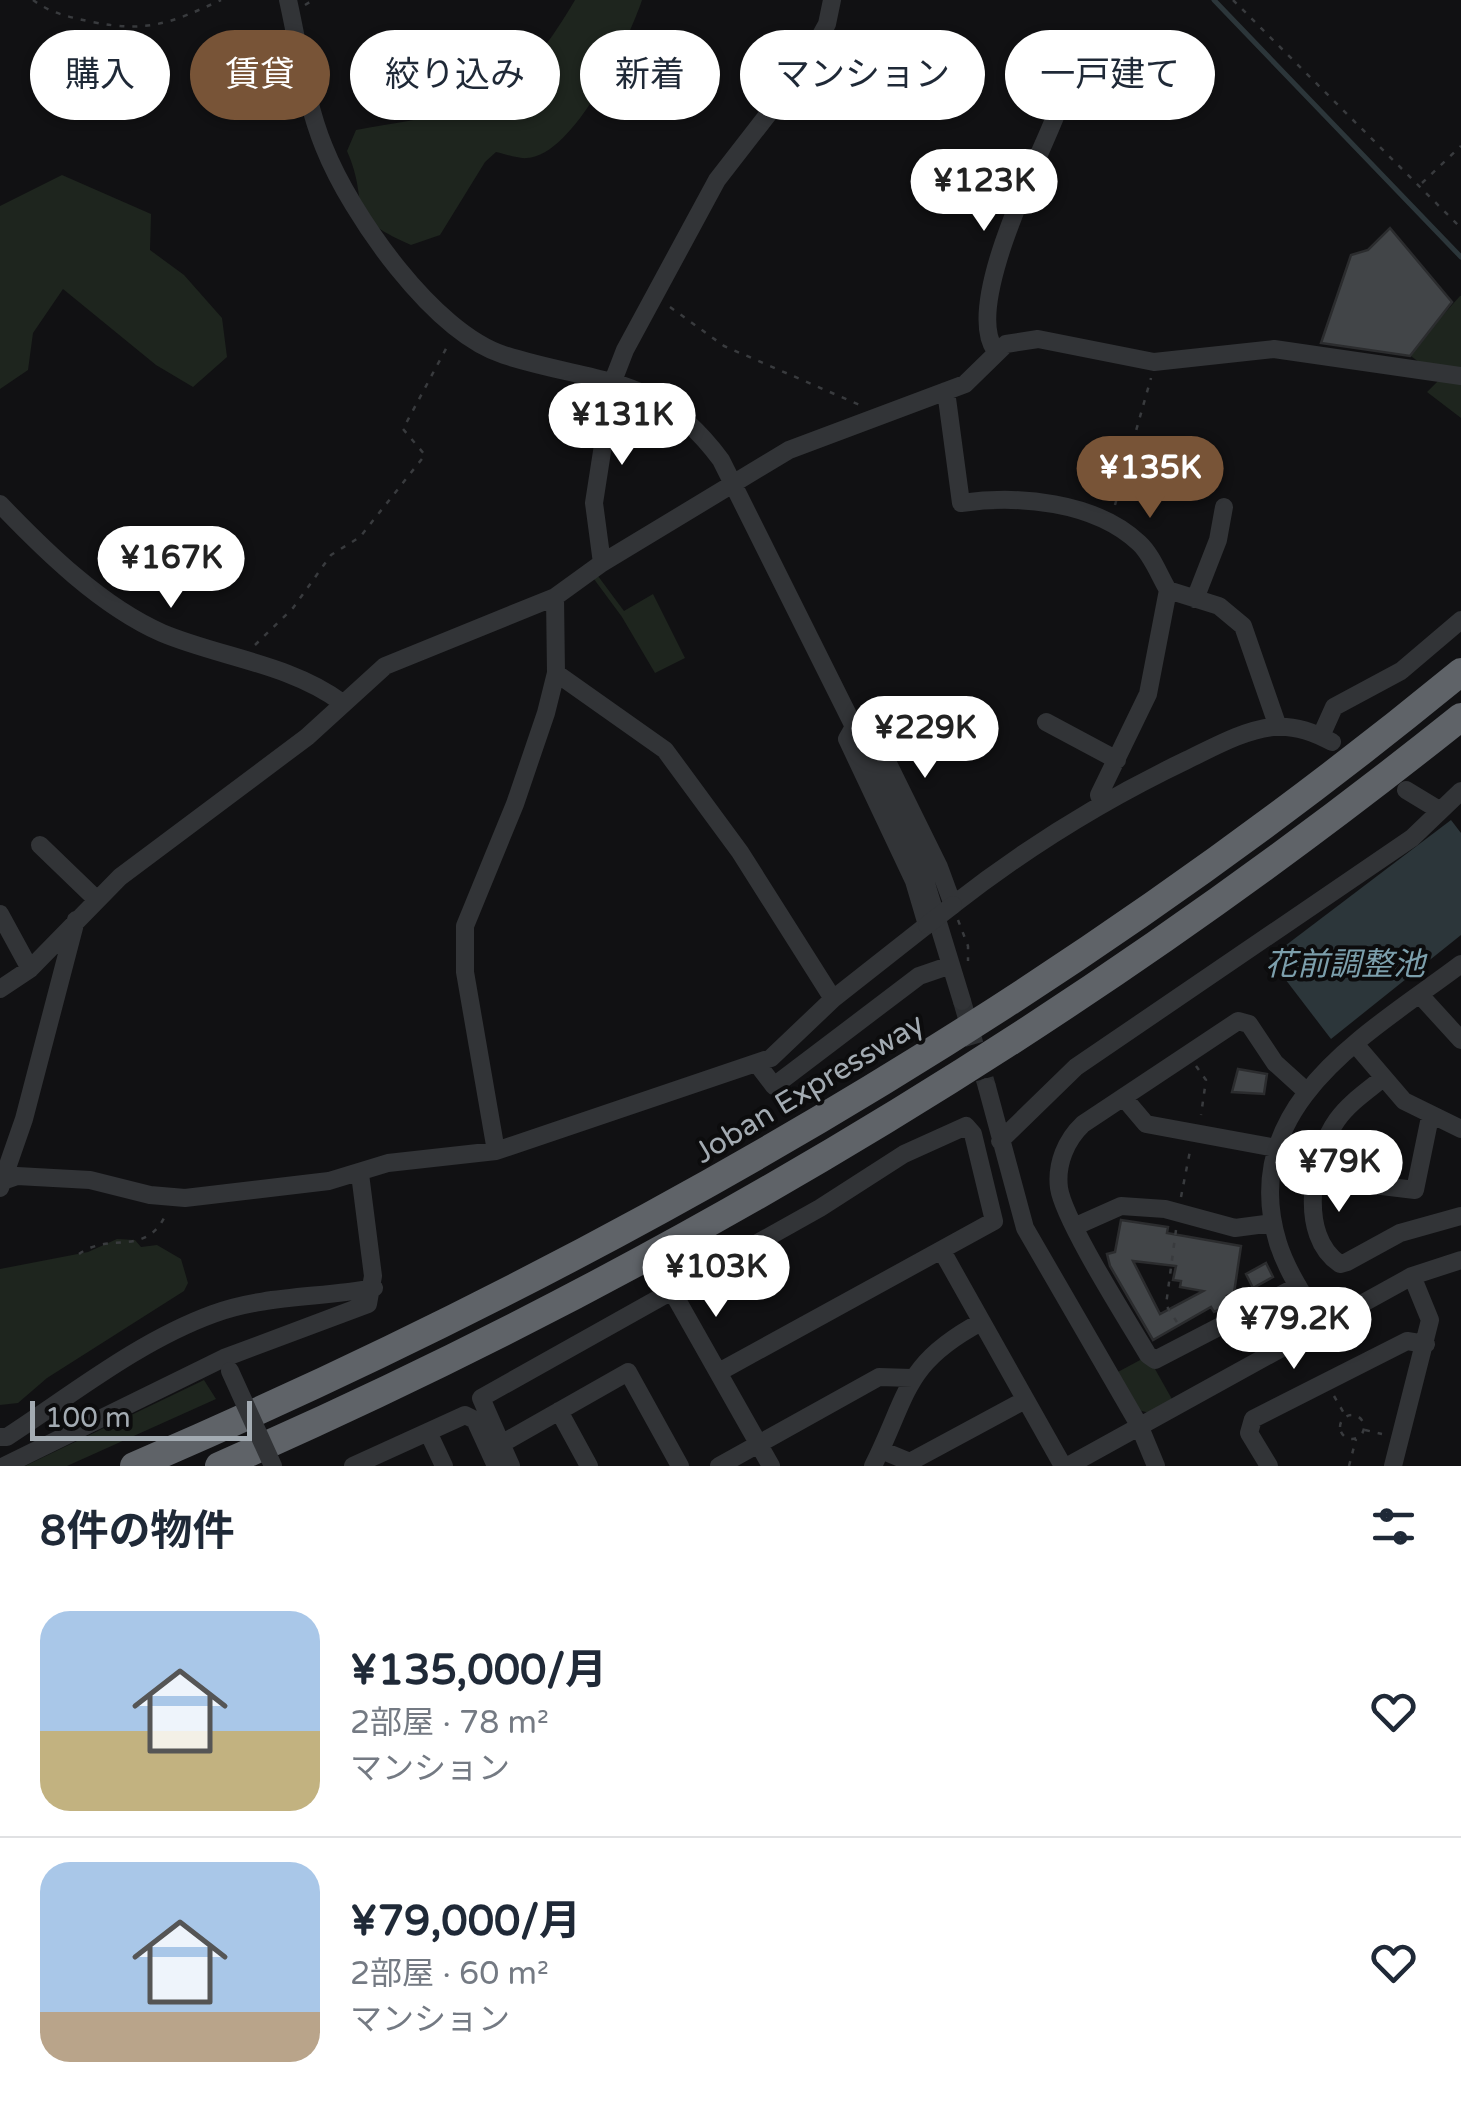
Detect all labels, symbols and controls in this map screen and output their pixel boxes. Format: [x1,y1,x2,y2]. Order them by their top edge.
chip: 購入 [30,30,170,120]
chip: 賃貸 [190,30,330,120]
chip: 絞り込み [350,30,560,120]
chip: 新着 [580,30,720,120]
chip: マンション [740,30,985,120]
chip: 一戸建て [1005,30,1215,120]
pin: ¥123K [914,149,1054,234]
text: ¥123K [933,162,1035,200]
pin: ¥131K [552,383,692,468]
text: ¥131K [571,396,673,434]
pin: ¥135K [1080,436,1220,521]
text: ¥135K [1099,449,1201,487]
pin: ¥167K [101,526,241,611]
text: ¥167K [120,539,222,577]
pin: ¥229K [855,696,995,781]
text: ¥229K [874,709,976,747]
water label: 花前調整池 [1265,946,1428,984]
street label: Joban Expressway [688,1005,931,1172]
pin: ¥79K [1280,1130,1398,1215]
text: ¥79K [1298,1143,1380,1181]
pin: ¥103K [646,1235,786,1320]
text: ¥103K [665,1248,767,1286]
pin: ¥79.2K [1213,1287,1375,1372]
text: ¥79.2K [1238,1300,1350,1338]
scale bar [30,1396,252,1440]
text: 100 m [45,1401,131,1435]
icon: filters [1366,1499,1421,1554]
text: 8件の物件 [40,1506,234,1557]
text: ¥135,000/月 [350,1645,607,1696]
icon: home [120,1651,240,1771]
icon: heart [1366,1684,1421,1739]
text: 2部屋 · 78 m² [350,1704,549,1742]
text: マンション [350,1750,510,1788]
text: ¥79,000/月 [350,1896,581,1947]
icon: home [120,1902,240,2022]
icon: heart [1366,1935,1421,1990]
text: 2部屋 · 60 m² [350,1955,549,1993]
text: マンション [350,2001,510,2039]

